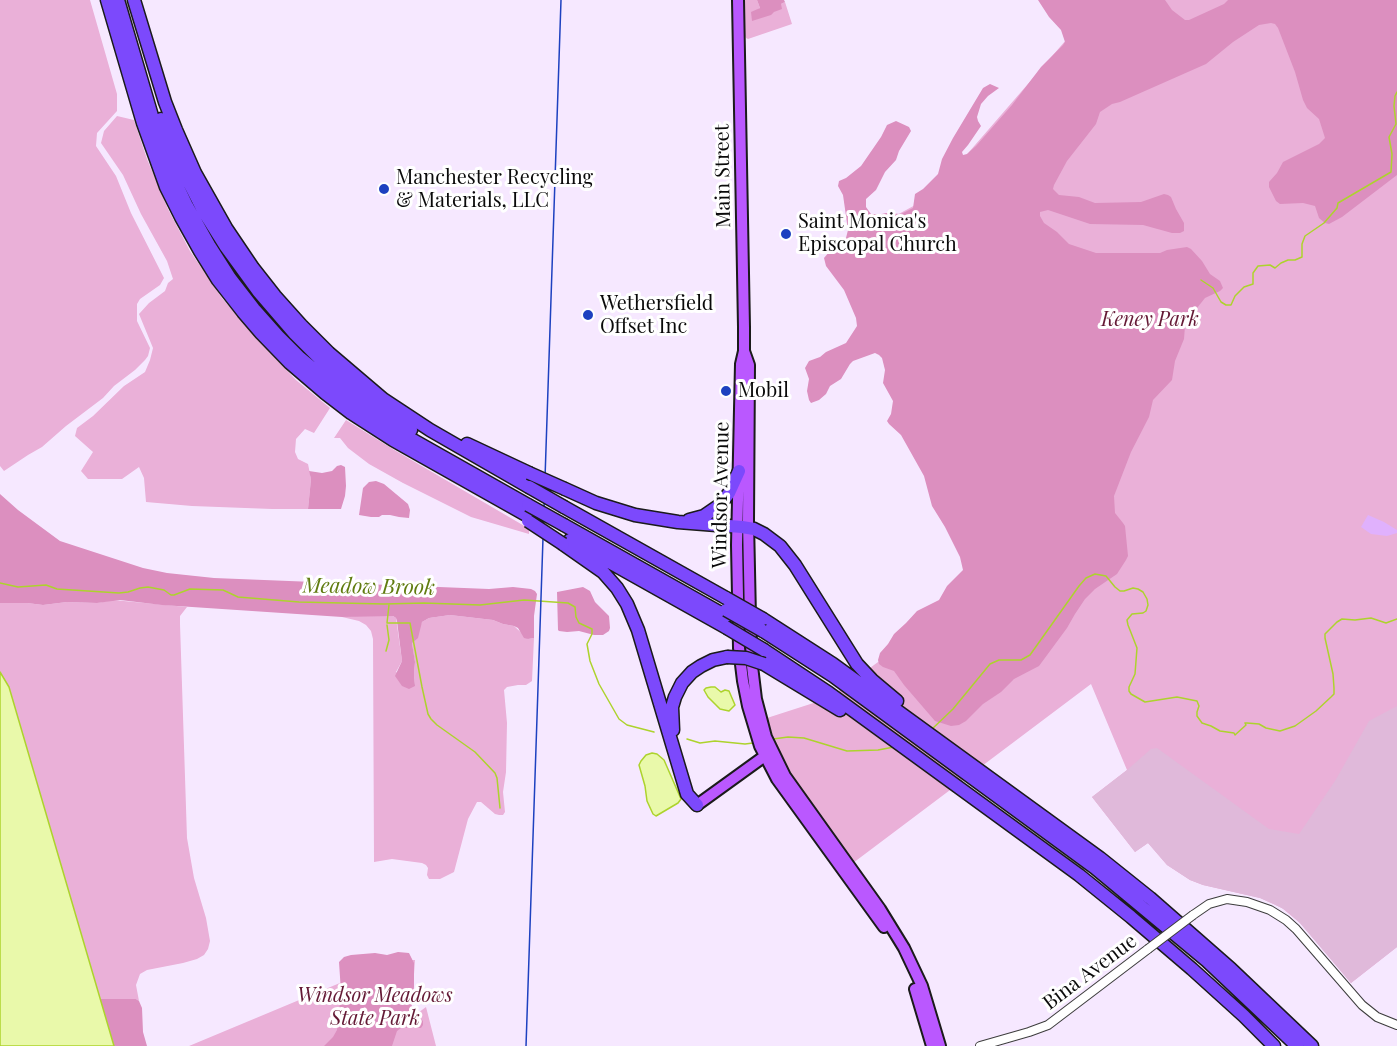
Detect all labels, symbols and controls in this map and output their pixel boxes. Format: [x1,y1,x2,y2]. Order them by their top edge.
street label: Main Street [710,124,736,228]
place label: Manchester Recycling & Materials, LLC [396,166,593,213]
marker: Manchester Recycling & Materials, LLC [377,182,391,196]
place label: Saint Monica's Episcopal Church [798,210,957,257]
marker: Saint Monica's Episcopal Church [779,227,793,241]
place label: Wethersfield Offset Inc [600,292,713,339]
marker: Wethersfield Offset Inc [581,308,595,322]
park label: Keney Park [1101,308,1199,332]
place label: Mobil [738,379,789,403]
marker: Mobil [719,384,733,398]
street label: Windsor Avenue [708,421,734,569]
water label: Meadow Brook [303,573,435,601]
street label: Bina Avenue [1038,929,1142,1015]
park label: Windsor Meadows State Park [297,984,453,1031]

